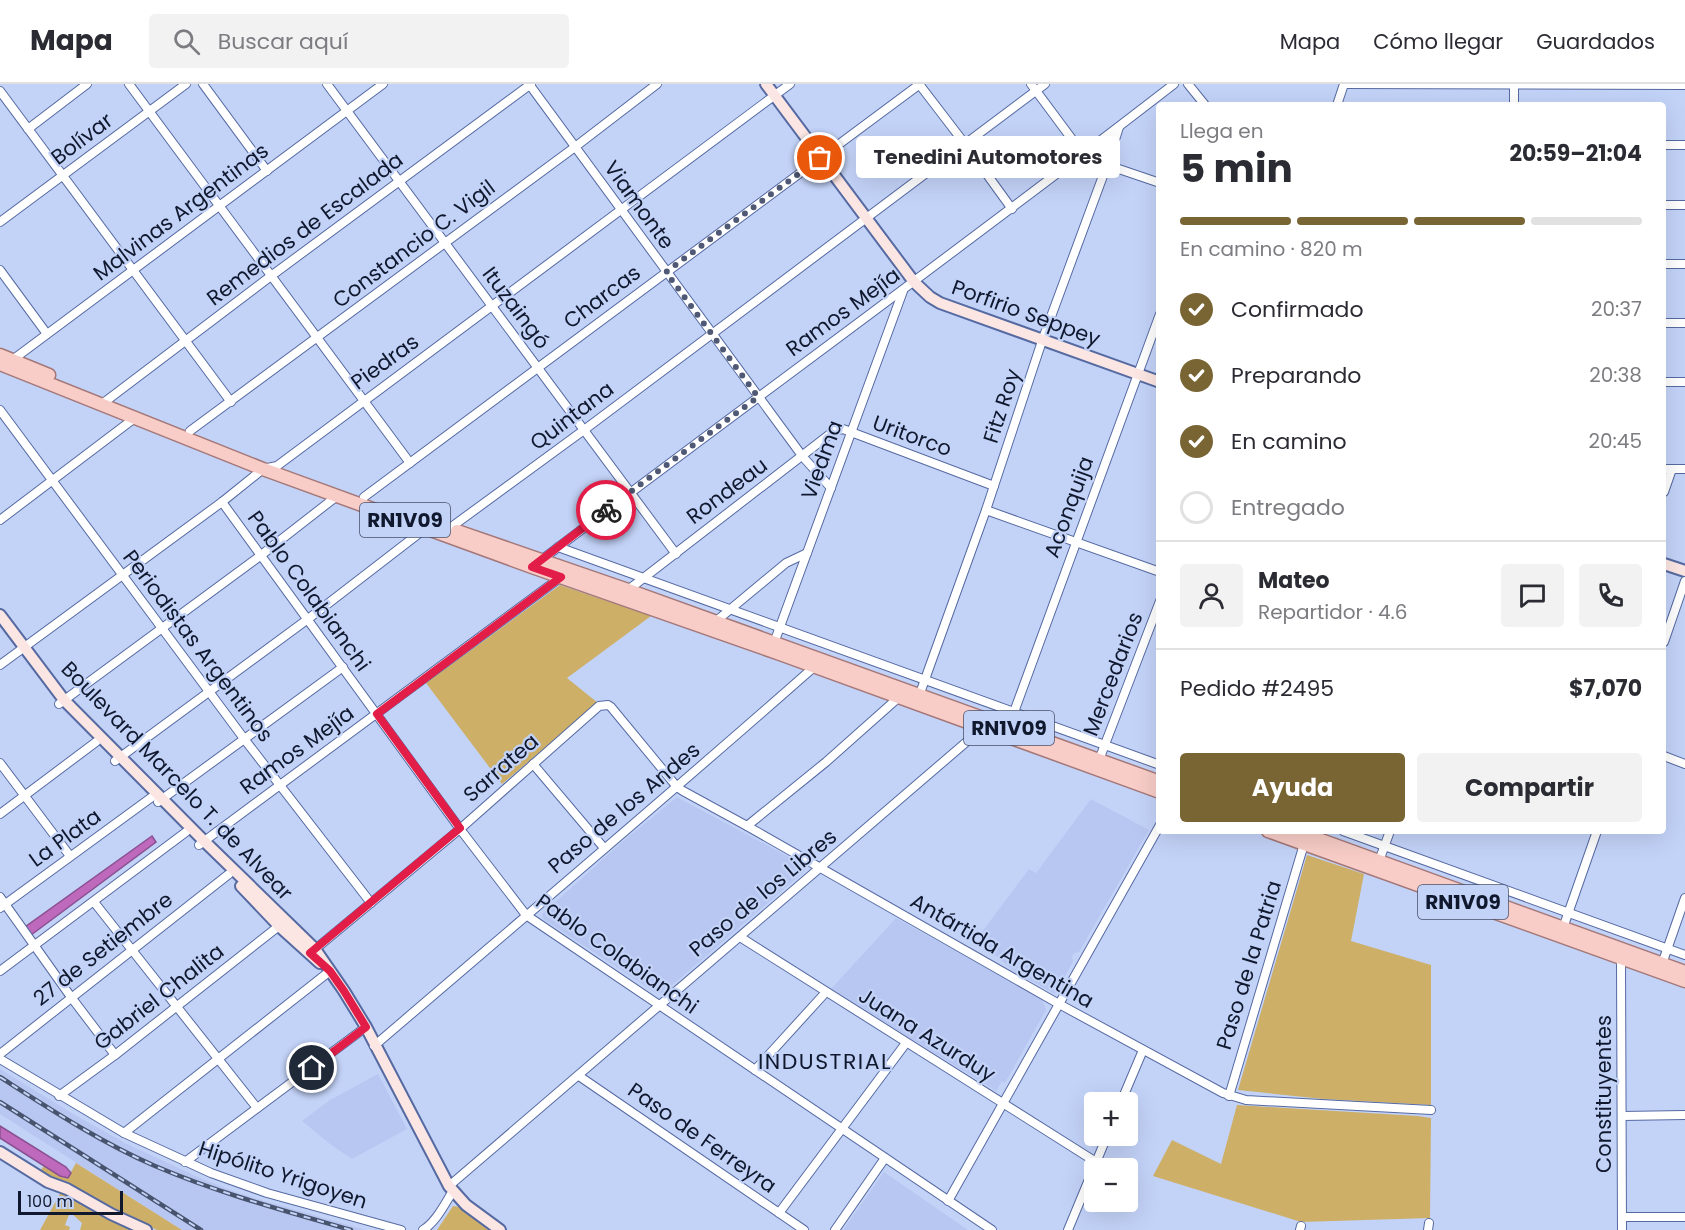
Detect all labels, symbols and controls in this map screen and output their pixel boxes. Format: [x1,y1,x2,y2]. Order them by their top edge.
search box [149,14,569,68]
text: Mapa [30,21,113,60]
icon: search [170,25,203,58]
text: Buscar aquí [218,26,348,57]
text: Mapa [1280,27,1340,56]
text: Cómo llegar [1373,27,1503,56]
text: Guardados [1536,27,1655,56]
street label: Bolívar [45,106,119,171]
text: Llega en [1180,117,1264,145]
pin [794,132,845,183]
street label: Malvinas Argentinas [87,136,274,287]
callout: Tenedini Automotores [856,137,1120,179]
text: 20:59–21:04 [1509,138,1642,169]
icon: bag [803,141,836,174]
text: 5 min [1180,141,1293,196]
text: Tenedini Automotores [874,143,1102,171]
street label: Remedios de Escalada [201,145,409,312]
street label: Viamonte [597,155,681,255]
street label: Constancio C. Vigil [327,173,501,314]
text: En camino · 820 m [1180,235,1363,263]
street label: Charcas [557,258,646,335]
street label: Ramos Mejía [780,260,906,363]
street label: Ituzaingó [476,261,557,355]
street label: Porfirio Seppey [948,272,1105,353]
icon: check [1180,293,1213,326]
text: Confirmado [1231,294,1364,325]
text: 20:37 [1591,295,1642,323]
street label: Piedras [345,327,425,396]
icon: check [1180,359,1213,392]
text: Preparando [1231,360,1361,391]
text: 20:38 [1589,361,1642,389]
street label: Fitz Roy [976,365,1027,447]
street label: Quintana [524,375,620,457]
street label: Uritorco [869,408,956,463]
street label: Viedma [794,416,849,504]
icon: check [1180,425,1213,458]
text: En camino [1231,426,1347,457]
text: 20:45 [1589,427,1642,455]
street label: Rondeau [680,451,773,531]
street label: Aconquija [1037,452,1100,562]
courier [576,480,636,540]
text: Entregado [1231,492,1345,523]
icon: bike [590,494,623,527]
road number: RN1V09 [360,503,450,537]
street label: Pablo Colabianchi [241,504,378,677]
street label: Periodistas Argentinos [117,544,280,748]
button: person [1180,564,1243,627]
button: chat [1501,564,1564,627]
button: phone [1579,564,1642,627]
text: Mateo [1258,565,1330,596]
text: Repartidor · 4.6 [1258,598,1407,626]
street label: Mercedarios [1076,608,1149,740]
street label: Boulevard Marcelo T. de Alvear [55,655,300,907]
text: Pedido #2495 [1180,673,1334,704]
text: $7,070 [1569,673,1642,704]
street label: Ramos Mejía [234,698,360,801]
road number: RN1V09 [964,711,1054,745]
street label: Sarratea [457,727,545,808]
street label: Paso de los Andes [542,735,706,880]
button: Ayuda [1180,753,1405,822]
button: Compartir [1417,753,1642,822]
street label: La Plata [23,802,106,873]
street label: Paso de los Libres [683,822,843,963]
street label: Paso de la Patria [1209,877,1288,1053]
street label: 27 de Setiembre [27,885,179,1012]
road number: RN1V09 [1418,885,1508,919]
street label: Antártida Argentina [905,886,1099,1015]
street label: Pablo Colabianchi [530,887,704,1021]
street label: Gabriel Chalita [88,937,230,1057]
street label: Juana Azurduy [853,981,1001,1088]
street label: Constituyentes [1589,1015,1618,1173]
pin [286,1042,337,1093]
district label: INDUSTRIAL [758,1046,892,1077]
icon: home [295,1051,328,1084]
street label: Paso de Ferreyra [622,1075,782,1200]
map controls [1084,1092,1138,1212]
button: + [1084,1092,1138,1146]
street label: Hipólito Yrigoyen [195,1134,371,1215]
button: − [1084,1158,1138,1212]
scale bar [18,1188,123,1216]
text: 100 m [27,1190,73,1213]

